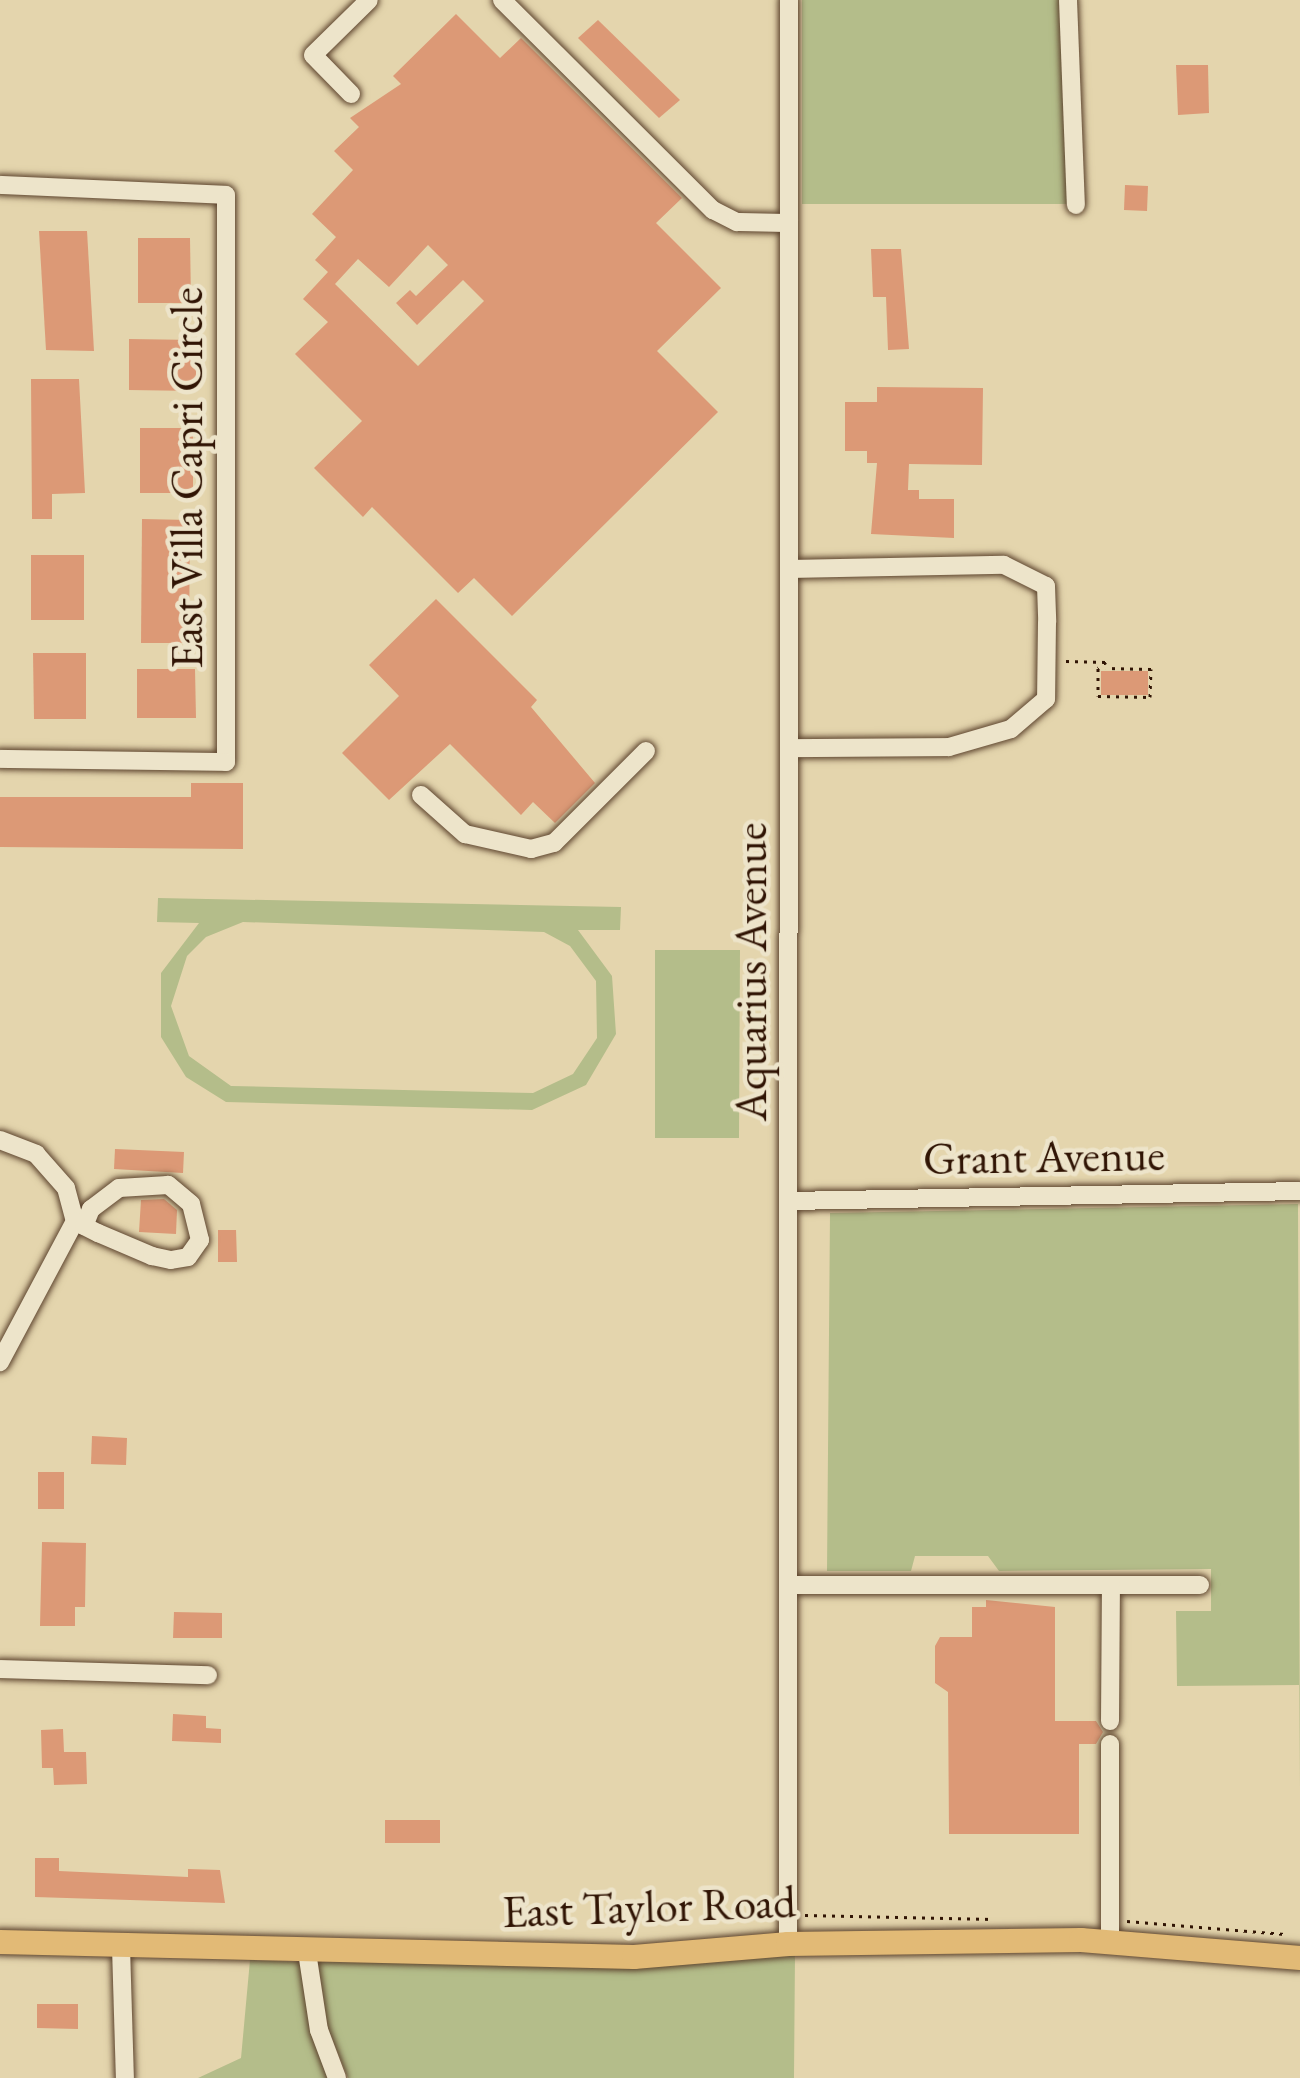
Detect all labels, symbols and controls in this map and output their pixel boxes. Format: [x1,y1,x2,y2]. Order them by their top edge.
street label: East Villa Capri Circle [160,287,214,669]
street label: Aquarius Avenue [724,823,778,1121]
street label: Grant Avenue [923,1128,1165,1186]
street label: East Taylor Road [501,1875,797,1939]

